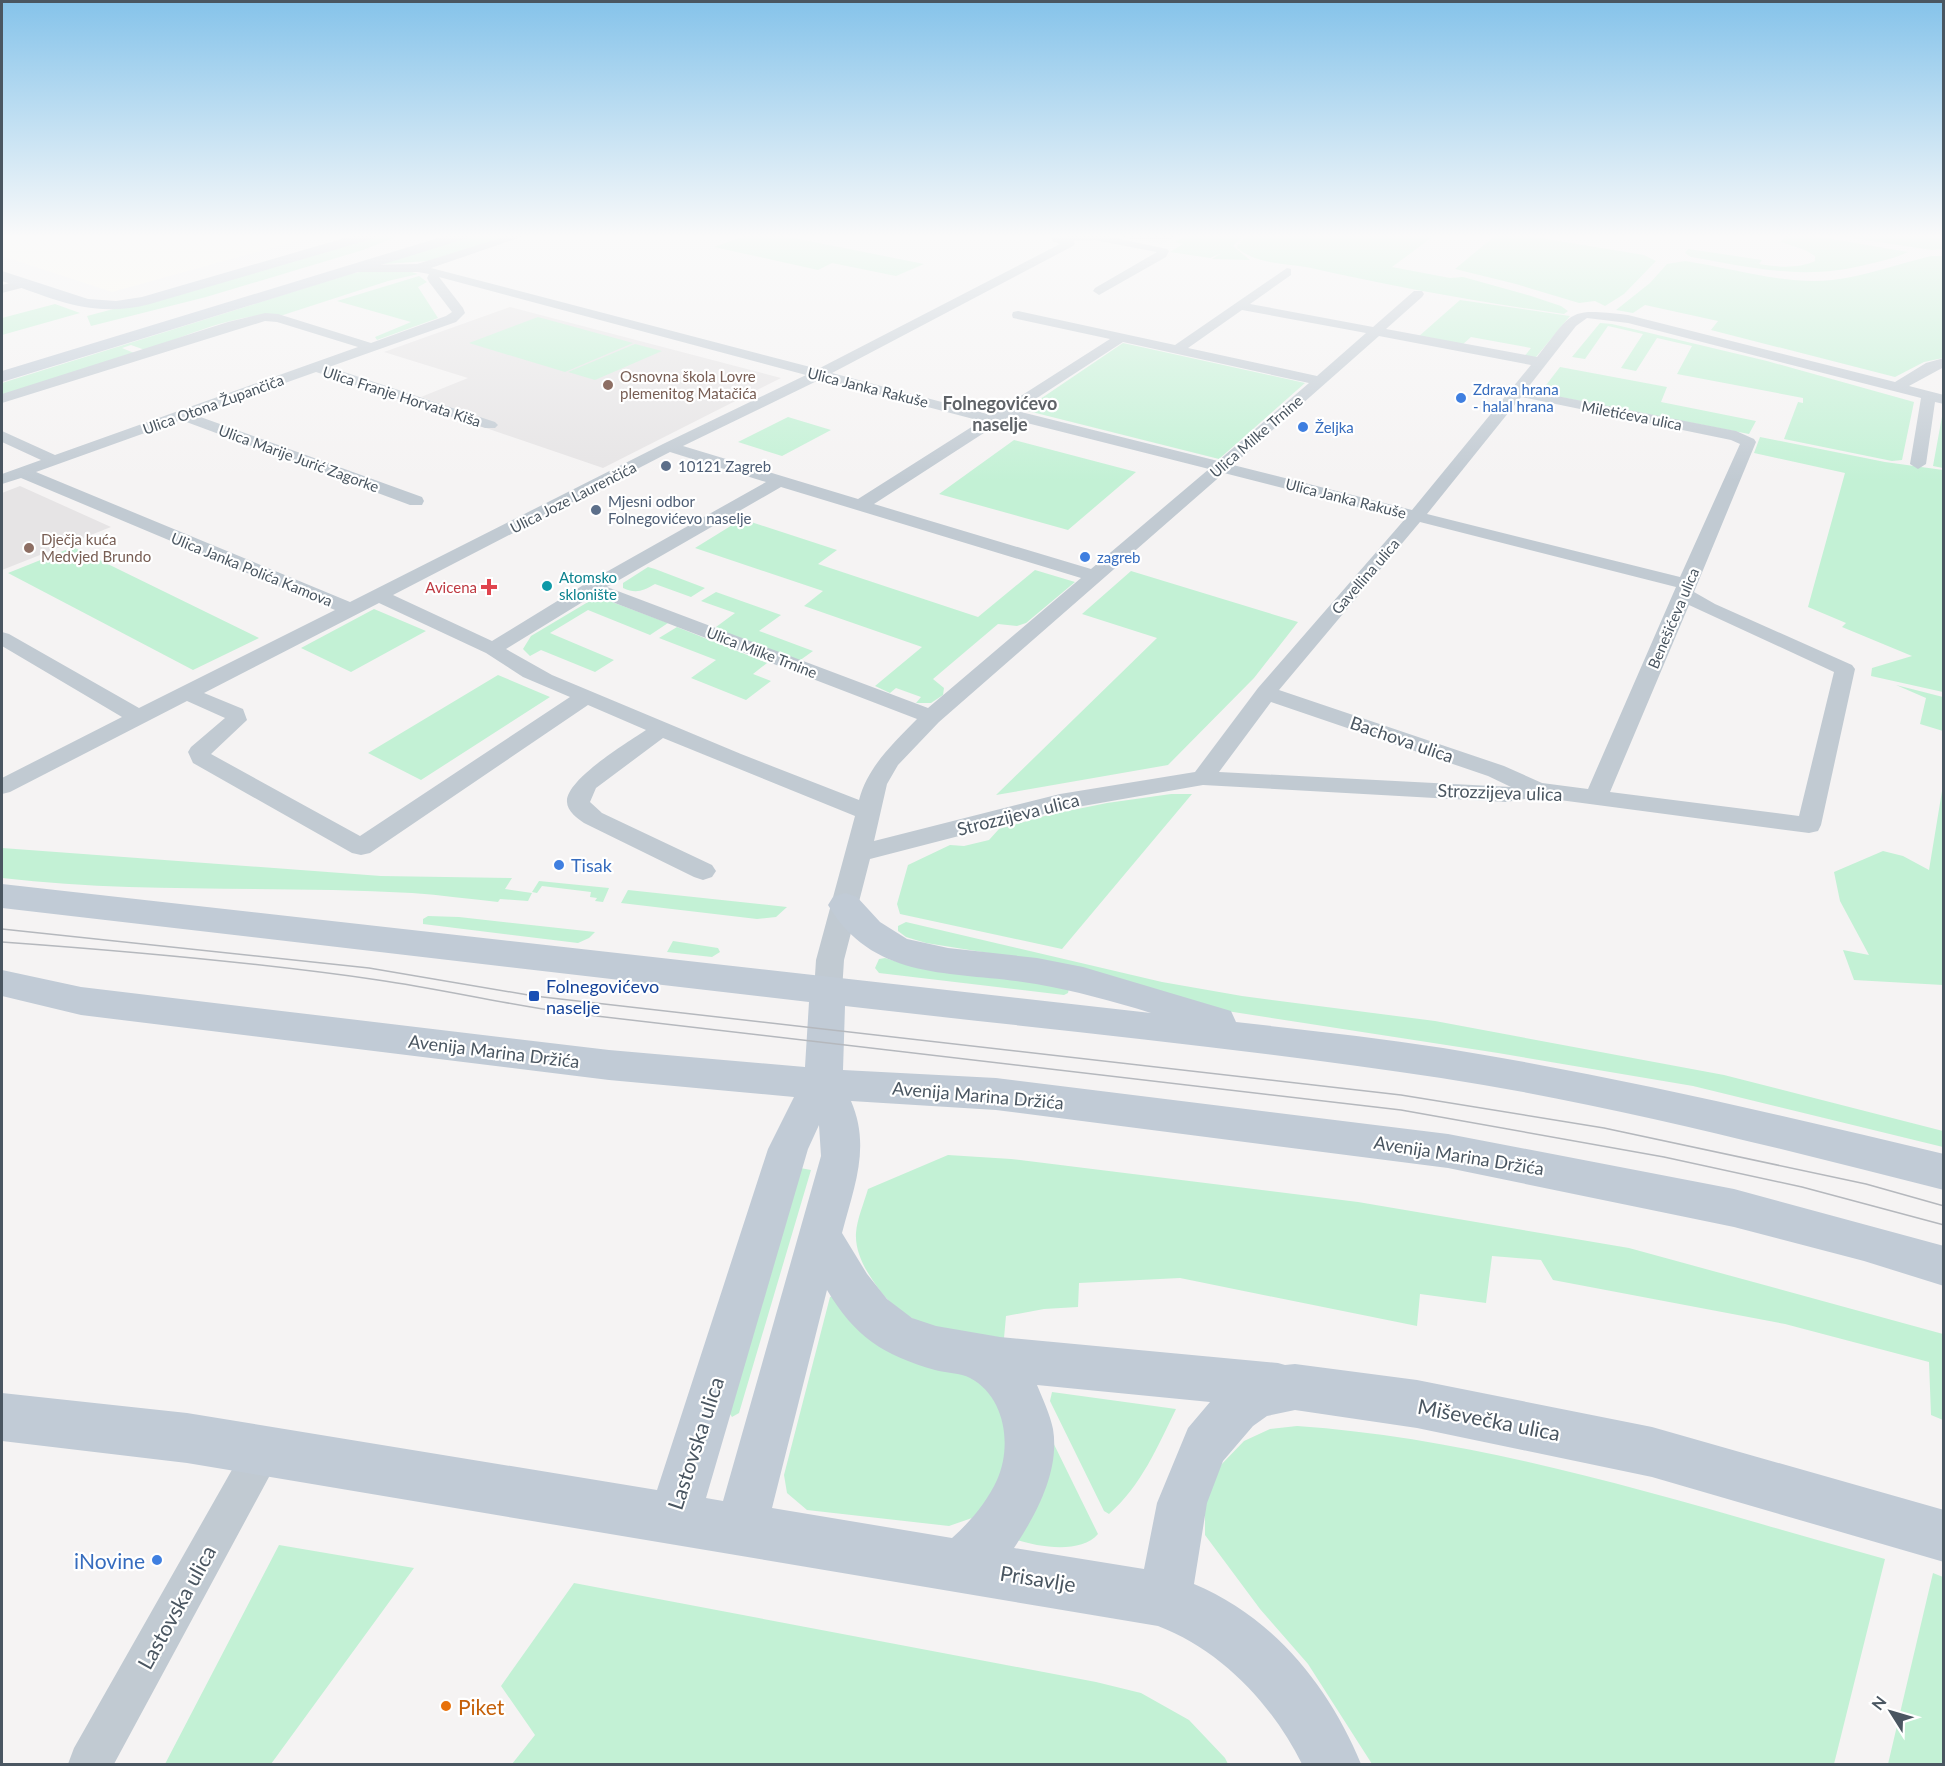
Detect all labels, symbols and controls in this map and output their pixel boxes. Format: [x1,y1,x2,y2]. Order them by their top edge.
street label: Ulica Franje Horvata Kiša [321,362,483,430]
street label: Ulica Janka Rakuše [806,363,930,411]
place label: Osnovna škola Lovre plemenitog Matačića [620,367,757,402]
street label: Ulica Otona Župančiča [140,370,286,438]
marker: Osnovna škola Lovre plemenitog Matačića [601,378,615,392]
place label: Zdrava hrana - halal hrana [1473,380,1559,415]
street label: Ulica Milke Trnine [1206,391,1306,481]
marker: Zdrava hrana - halal hrana [1454,391,1468,405]
district label: Folnegovićevo naselje [943,392,1057,435]
street label: Miletićeva ulica [1580,396,1684,434]
place label: Željka [1315,418,1354,436]
marker: Željka [1296,420,1310,434]
street label: Ulica Marije Jurić Zagorke [216,421,382,495]
street label: Ulica Joze Laurenčića [507,457,639,537]
place label: 10121 Zagreb [678,457,771,475]
marker: 10121 Zagreb [659,459,673,473]
street label: Ulica Janka Rakuše [1284,474,1408,522]
place label: Mjesni odbor Folnegovićevo naselje [608,492,752,527]
marker: Mjesni odbor Folnegovićevo naselje [589,503,603,517]
street label: Ulica Janka Polića Kamova [169,528,335,610]
place label: Dječja kuća Medvjed Brundo [41,530,151,565]
street label: Gavellina ulica [1327,535,1403,617]
marker: Dječja kuća Medvjed Brundo [22,541,36,555]
place label: zagreb [1097,548,1141,566]
marker: zagreb [1078,550,1092,564]
street label: Benešićeva ulica [1644,565,1702,671]
place label: Atomsko sklonište [559,568,617,603]
place label: Avicena [425,578,477,596]
marker: Atomsko sklonište [540,579,554,593]
marker: Avicena [482,580,496,594]
street label: Ulica Milke Trnine [704,623,820,681]
street label: Bachova ulica [1347,711,1457,767]
street label: Strozzijeva ulica [1437,779,1563,805]
street label: Strozzijeva ulica [955,788,1081,840]
place label: Tisak [571,854,613,876]
marker: Tisak [552,858,566,872]
place label: Folnegovićevo naselje [546,975,659,1018]
marker: Folnegovićevo naselje [527,989,541,1003]
street label: Avenija Marina Držića [407,1030,581,1072]
street label: Avenija Marina Držića [891,1077,1065,1113]
street label: Avenija Marina Držića [1372,1131,1546,1179]
street label: Lastovska ulica [662,1374,728,1512]
street label: Miševečka ulica [1416,1393,1562,1445]
street label: Lastovska ulica [132,1541,220,1673]
place label: iNovine [74,1548,145,1573]
marker: iNovine [150,1553,164,1567]
street label: Prisavlje [998,1560,1078,1596]
north arrow [1861,1682,1921,1742]
text: N [1867,1692,1890,1713]
place label: Piket [458,1694,505,1719]
marker: Piket [439,1699,453,1713]

